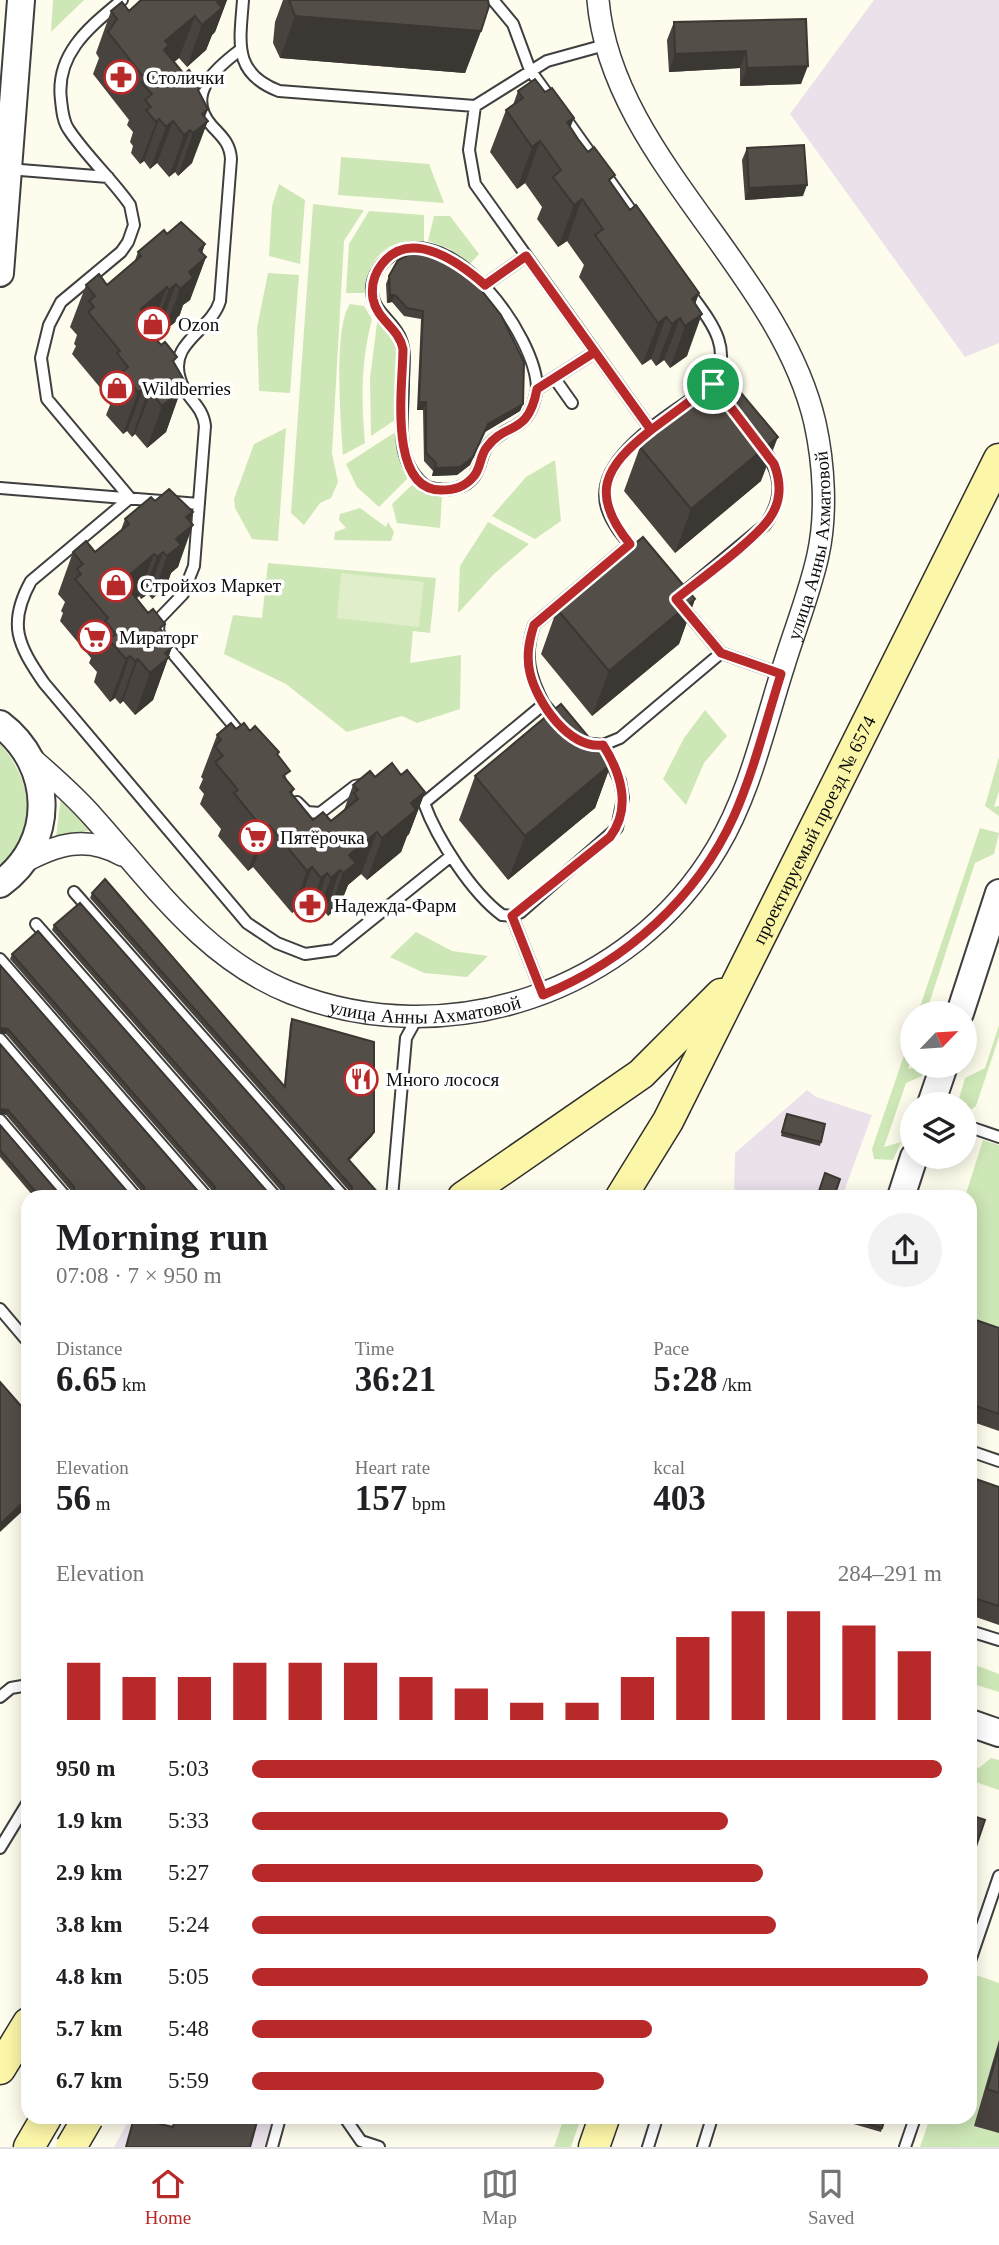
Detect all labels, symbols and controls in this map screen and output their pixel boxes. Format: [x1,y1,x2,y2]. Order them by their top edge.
pharmacy icon: Столички [102,58,140,96]
place label: Столички [146,67,224,88]
shop icon: Ozon [134,305,172,343]
place label: Ozon [178,314,220,335]
pin [683,354,743,414]
icon: arrive [694,365,732,403]
shop icon: Wildberries [98,369,136,407]
place label: Wildberries [142,378,231,399]
street label: улица Анны Ахматовой [782,450,834,643]
shop icon: Стройхоз Маркет [97,566,135,604]
place label: Стройхоз Маркет [140,575,282,596]
supermarket icon: Мираторг [76,618,114,656]
place label: Мираторг [119,627,199,648]
street label: проектируемый проезд № 6574 [748,712,880,947]
supermarket icon: Пятёрочка [237,818,275,856]
place label: Пятёрочка [280,827,365,848]
pharmacy icon: Надежда-Фарм [291,886,329,924]
place label: Надежда-Фарм [334,895,457,916]
street label: улица Анны Ахматовой [327,991,523,1027]
north arrow [900,1001,976,1078]
map controls [900,1001,977,1169]
restaurant icon: Много лосося [342,1060,380,1098]
place label: Много лосося [386,1069,499,1090]
button: layers [900,1092,977,1169]
button: share [868,1213,942,1287]
text: Morning run [56,1216,268,1258]
text: 07:08 · 7 × 950 m [56,1263,222,1288]
text: Distance [56,1338,122,1359]
text: Time [355,1338,394,1359]
text: Pace [653,1338,689,1359]
text: 6.65 [56,1360,117,1399]
text: 36:21 [355,1360,436,1399]
text: 5:28 [653,1360,717,1399]
text: km [117,1374,146,1395]
text: /km [717,1374,752,1395]
text: Elevation [56,1457,129,1478]
text: Heart rate [355,1457,430,1478]
text: kcal [653,1457,685,1478]
text: 56 [56,1479,91,1518]
text: 157 [355,1479,407,1518]
text: 403 [653,1479,706,1518]
text: m [91,1493,111,1514]
text: bpm [407,1493,446,1514]
text: Elevation [56,1561,144,1586]
text: 284–291 m [838,1561,942,1586]
text: 950 m [56,1756,115,1781]
text: 5:03 [168,1756,209,1781]
text: 1.9 km [56,1808,122,1833]
text: 5:33 [168,1808,209,1833]
text: 2.9 km [56,1860,122,1885]
text: 5:27 [168,1860,209,1885]
text: 3.8 km [56,1912,122,1937]
text: 5:24 [168,1912,209,1937]
text: 4.8 km [56,1964,122,1989]
text: 5:05 [168,1964,209,1989]
text: 5.7 km [56,2016,122,2041]
text: 5:48 [168,2016,209,2041]
text: 6.7 km [56,2068,122,2093]
text: 5:59 [168,2068,209,2093]
tab: Home [145,2165,191,2229]
tab: Map [481,2165,519,2229]
tab: Saved [808,2165,854,2229]

